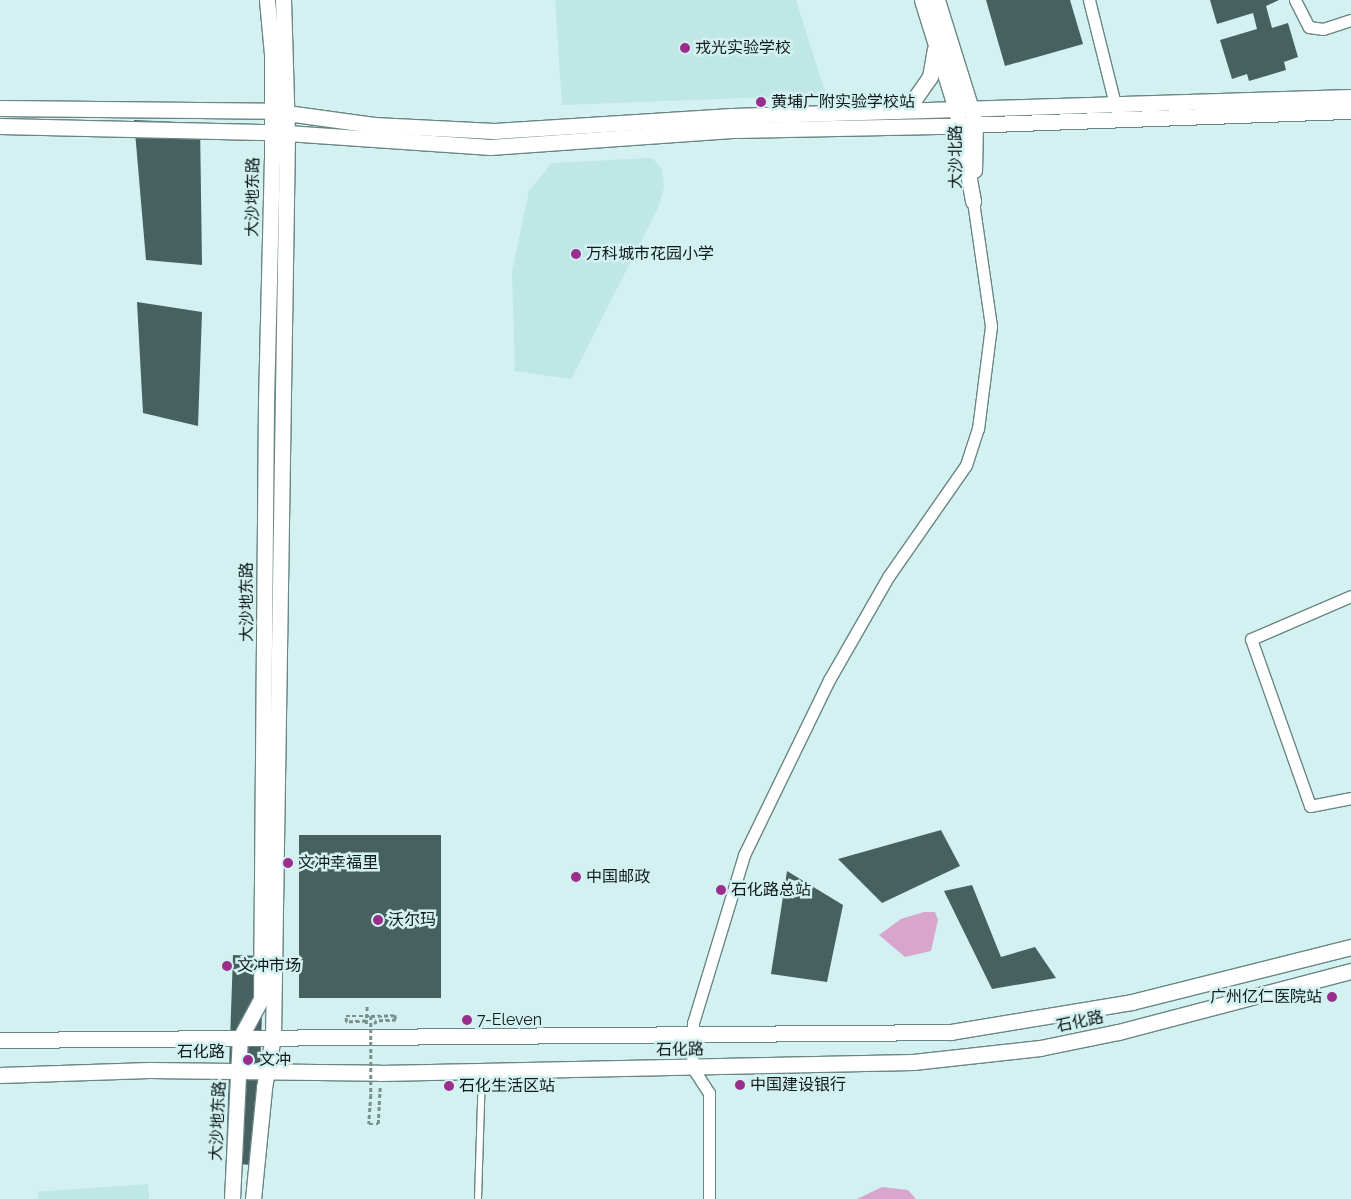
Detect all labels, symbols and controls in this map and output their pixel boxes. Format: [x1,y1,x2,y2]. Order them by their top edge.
place label: 戎光实验学校 [695,38,791,58]
marker: 戎光实验学校 [679,42,691,54]
place label: 黄埔广附实验学校站 [771,92,915,112]
marker: 黄埔广附实验学校站 [755,96,767,108]
street label: 大沙北路 [946,125,966,189]
street label: 大沙地东路 [243,157,263,237]
place label: 万科城市花园小学 [586,244,714,264]
marker: 万科城市花园小学 [570,248,582,260]
street label: 大沙地东路 [237,562,257,642]
place label: 文冲幸福里 [298,853,378,873]
marker: 文冲幸福里 [282,857,294,869]
place label: 中国邮政 [586,867,650,887]
marker: 中国邮政 [570,871,582,883]
place label: 石化路总站 [731,880,811,900]
marker: 石化路总站 [715,884,727,896]
place label: 沃尔玛 [388,910,436,930]
marker: 沃尔玛 [372,914,384,926]
place label: 文冲市场 [237,956,301,976]
marker: 文冲市场 [221,960,233,972]
place label: 广州亿仁医院站 [1210,987,1322,1007]
marker: 广州亿仁医院站 [1326,991,1338,1003]
street label: 石化路 [1055,1008,1105,1036]
place label: 7-Eleven [477,1010,542,1030]
marker: 7-Eleven [461,1014,473,1026]
street label: 石化路 [656,1040,704,1060]
street label: 石化路 [177,1042,225,1062]
place label: 文冲 [259,1050,291,1070]
marker: 文冲 [241,1053,255,1067]
place label: 中国建设银行 [750,1075,846,1095]
place label: 石化生活区站 [459,1076,555,1096]
marker: 中国建设银行 [734,1079,746,1091]
marker: 石化生活区站 [443,1080,455,1092]
street label: 大沙地东路 [206,1081,230,1161]

